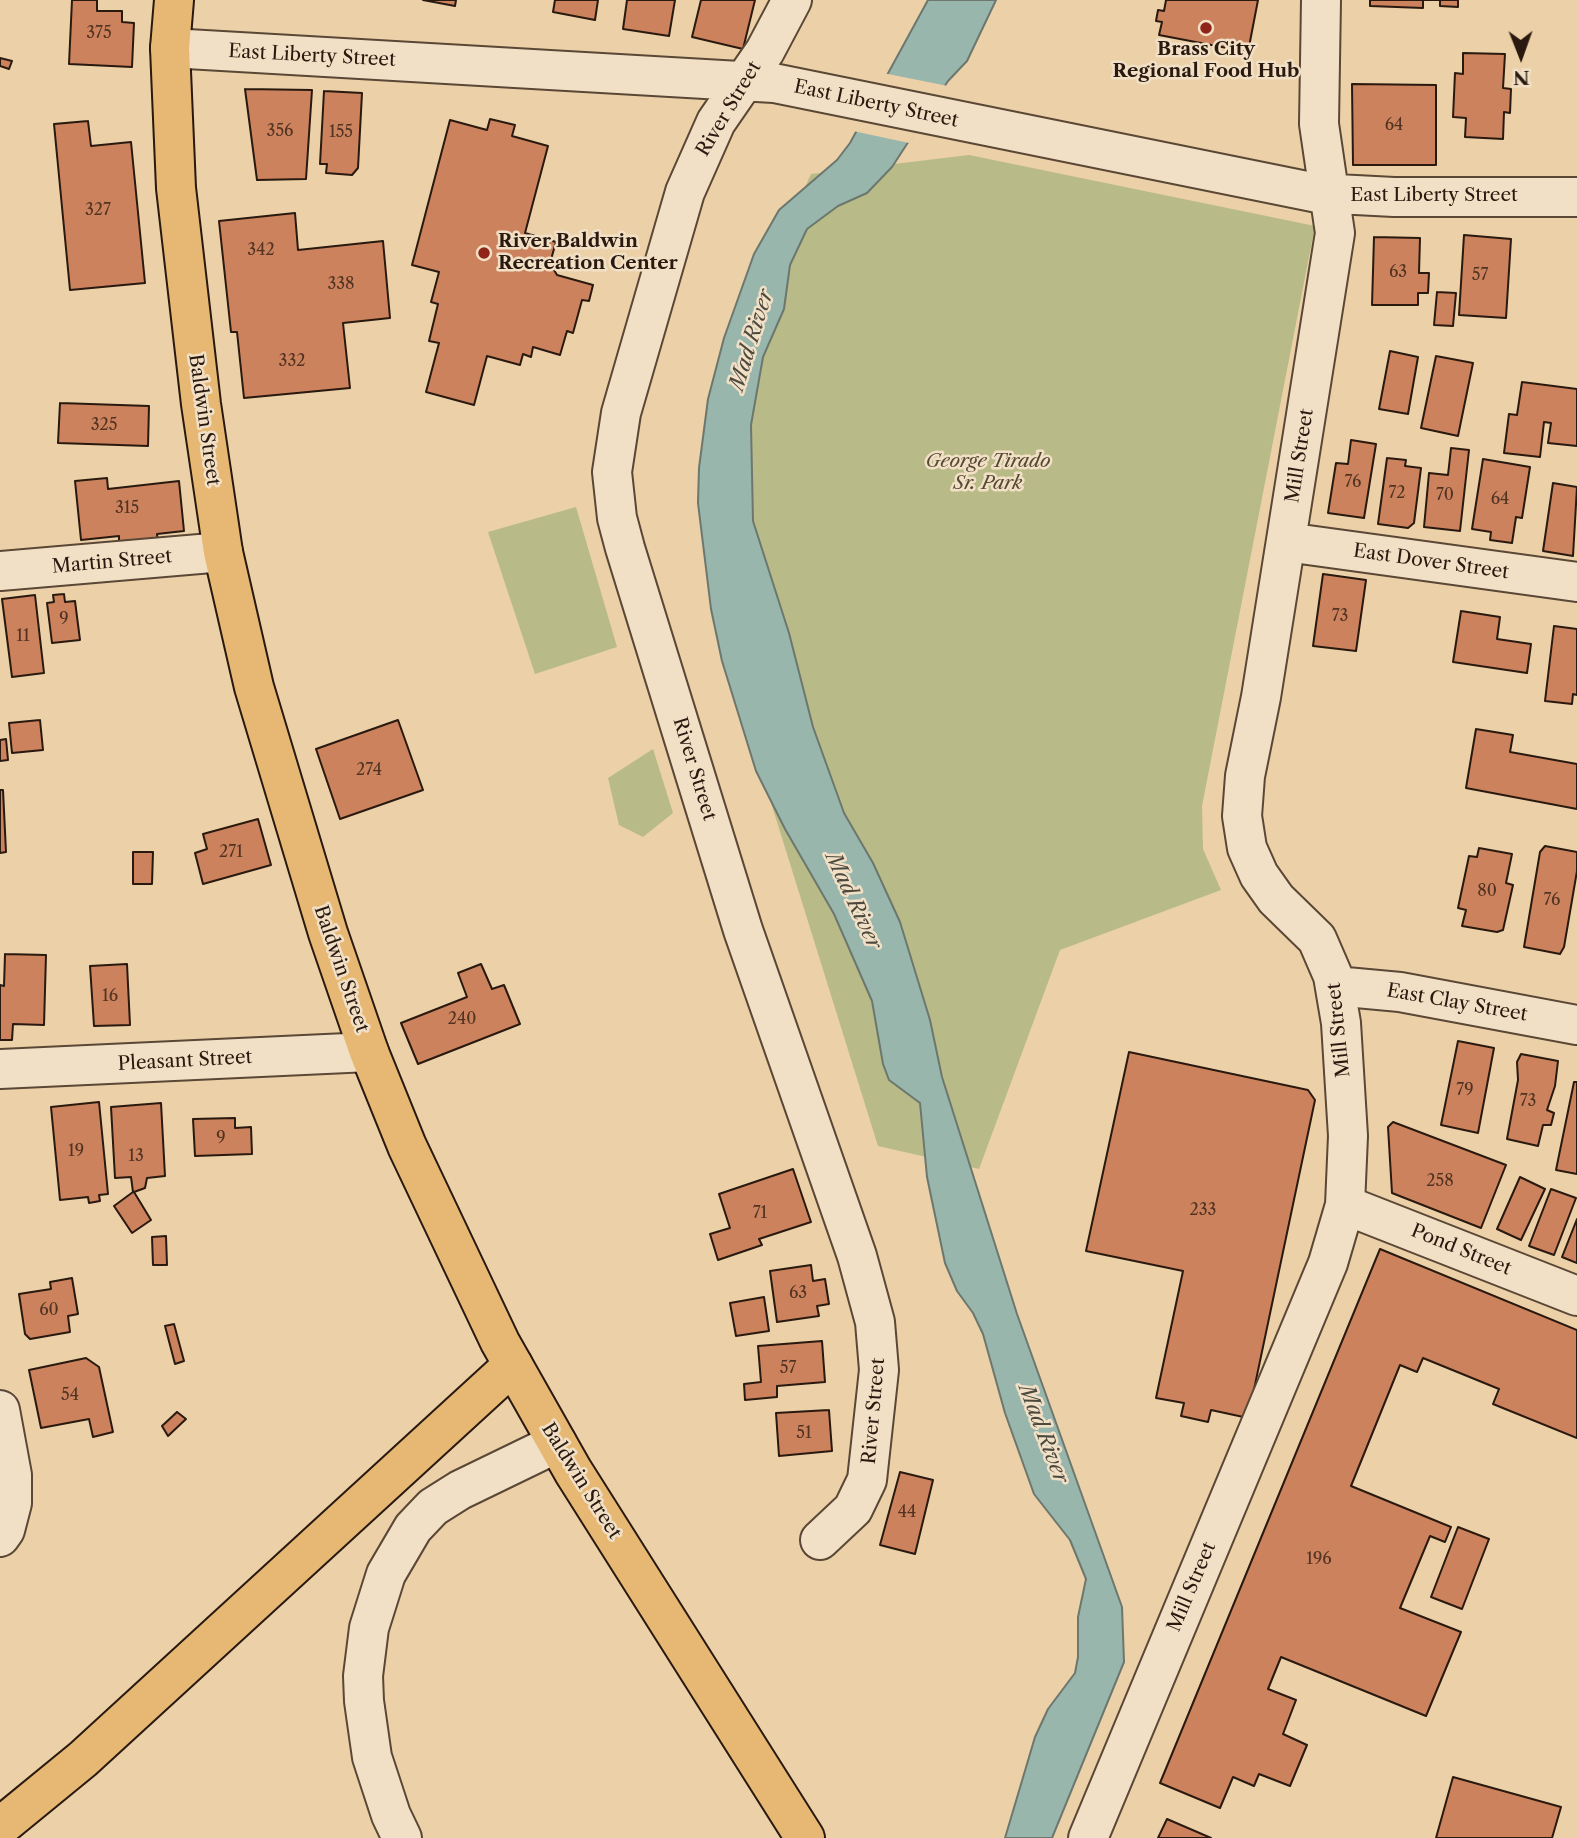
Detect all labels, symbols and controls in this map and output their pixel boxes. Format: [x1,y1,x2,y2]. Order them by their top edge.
marker: Brass City Regional Food Hub [1198,20,1214,36]
north arrow [1486,21,1556,91]
house number: 375 [86,23,112,43]
place label: Brass City Regional Food Hub [1113,39,1299,83]
street label: East Liberty Street [228,40,396,72]
street label: River Street [692,57,766,161]
text: N [1513,66,1530,89]
street label: East Liberty Street [792,75,960,133]
house number: 64 [1385,115,1403,135]
house number: 356 [267,121,293,141]
house number: 155 [329,122,353,142]
street label: East Liberty Street [1350,185,1518,207]
house number: 327 [85,200,111,220]
place label: River Baldwin Recreation Center [498,231,678,275]
house number: 342 [247,240,275,260]
marker: River Baldwin Recreation Center [476,245,492,261]
house number: 63 [1389,262,1407,282]
house number: 57 [1472,265,1488,285]
house number: 338 [327,274,355,294]
water label: Mad River [725,286,779,394]
house number: 332 [279,351,305,371]
street label: Baldwin Street [183,353,225,487]
street label: Mill Street [1281,407,1319,505]
house number: 325 [91,415,117,435]
park label: George Tirado Sr. Park [926,451,1050,495]
house number: 76 [1345,472,1361,492]
house number: 72 [1388,483,1406,503]
house number: 70 [1436,485,1454,505]
house number: 64 [1491,489,1509,509]
house number: 315 [115,498,139,518]
street label: East Dover Street [1352,540,1510,584]
street label: Martin Street [51,545,173,579]
house number: 73 [1332,606,1348,626]
house number: 9 [59,609,69,629]
house number: 11 [16,626,30,646]
street label: River Street [667,715,721,823]
house number: 274 [356,760,382,780]
house number: 271 [219,842,243,862]
water label: Mad River [820,848,886,954]
house number: 80 [1477,881,1497,901]
house number: 76 [1544,890,1560,910]
street label: Baldwin Street [309,903,373,1035]
street label: East Clay Street [1385,979,1529,1027]
street label: Mill Street [1323,981,1355,1079]
house number: 16 [102,986,118,1006]
house number: 240 [448,1009,476,1029]
street label: Pleasant Street [117,1046,253,1076]
house number: 79 [1456,1080,1474,1100]
house number: 73 [1520,1091,1536,1111]
house number: 9 [216,1128,226,1148]
house number: 19 [68,1141,84,1161]
house number: 13 [128,1146,144,1166]
house number: 258 [1426,1171,1454,1191]
house number: 233 [1190,1200,1216,1220]
house number: 71 [753,1203,767,1223]
street label: Pond Street [1408,1220,1514,1280]
house number: 63 [789,1283,807,1303]
house number: 60 [39,1300,59,1320]
street label: River Street [858,1357,890,1465]
house number: 57 [780,1358,796,1378]
water label: Mad River [1013,1381,1073,1487]
house number: 54 [61,1385,79,1405]
street label: Baldwin Street [536,1419,626,1543]
house number: 51 [796,1423,812,1443]
house number: 44 [898,1502,916,1522]
street label: Mill Street [1163,1539,1221,1635]
house number: 196 [1306,1549,1332,1569]

